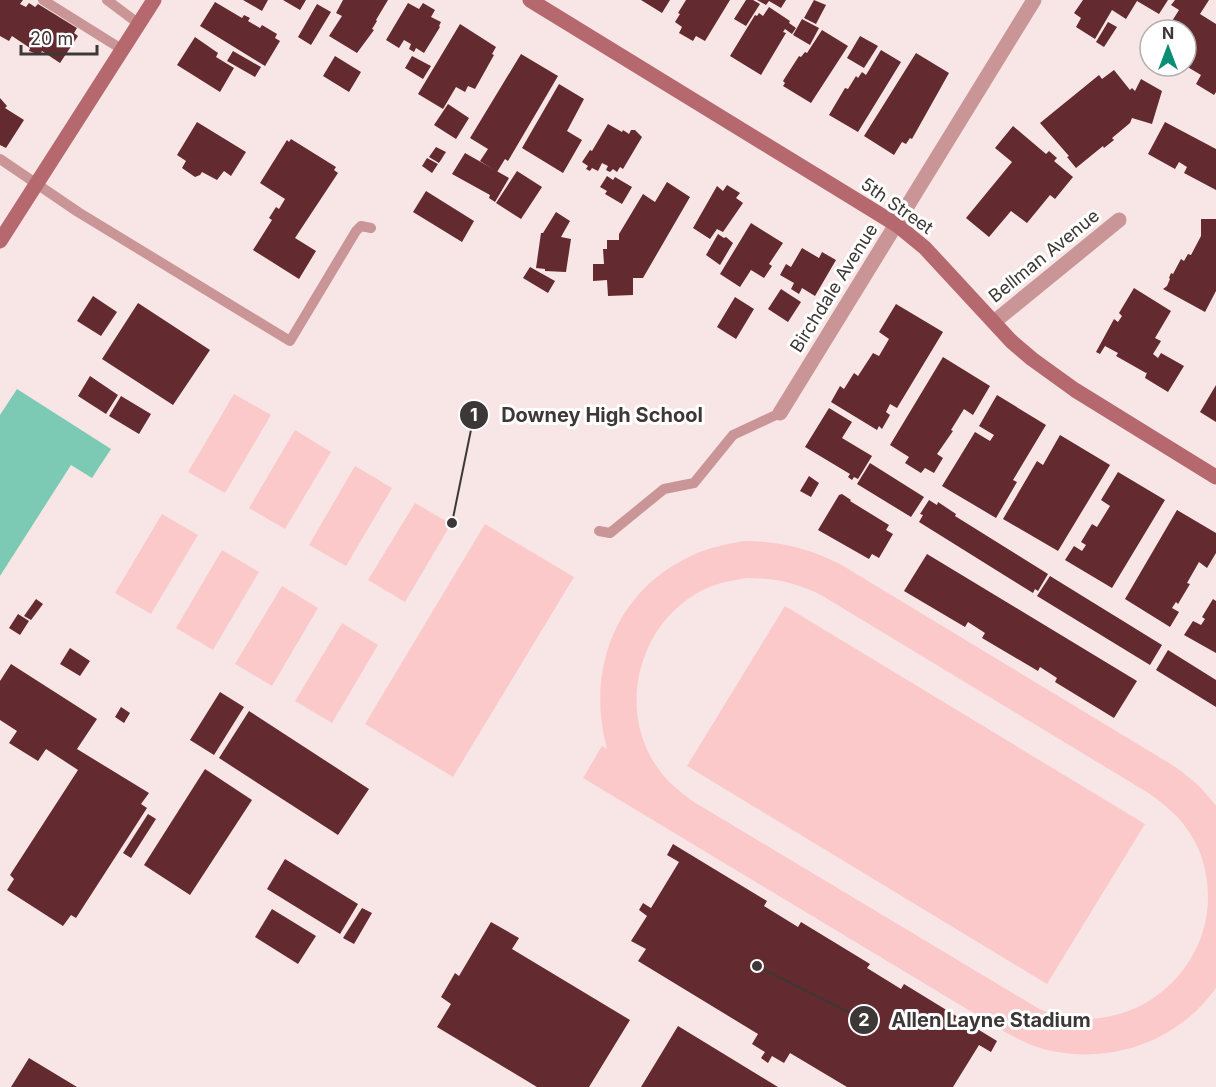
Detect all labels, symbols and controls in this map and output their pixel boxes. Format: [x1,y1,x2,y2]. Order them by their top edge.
scale bar [21,18,98,56]
north arrow [1138,18,1198,78]
text: N [1162,23,1174,43]
text: 20 m [30,28,73,49]
street label: 5th Street [857,173,938,238]
street label: Bellman Avenue [984,205,1103,307]
street label: Birchdale Avenue [786,219,882,356]
callout: Downey High School [459,396,715,434]
text: Downey High School [501,403,703,427]
text: 1 [470,404,478,425]
callout: Allen Layne Stadium [849,1001,1103,1039]
text: Allen Layne Stadium [891,1008,1091,1032]
text: 2 [858,1009,870,1030]

